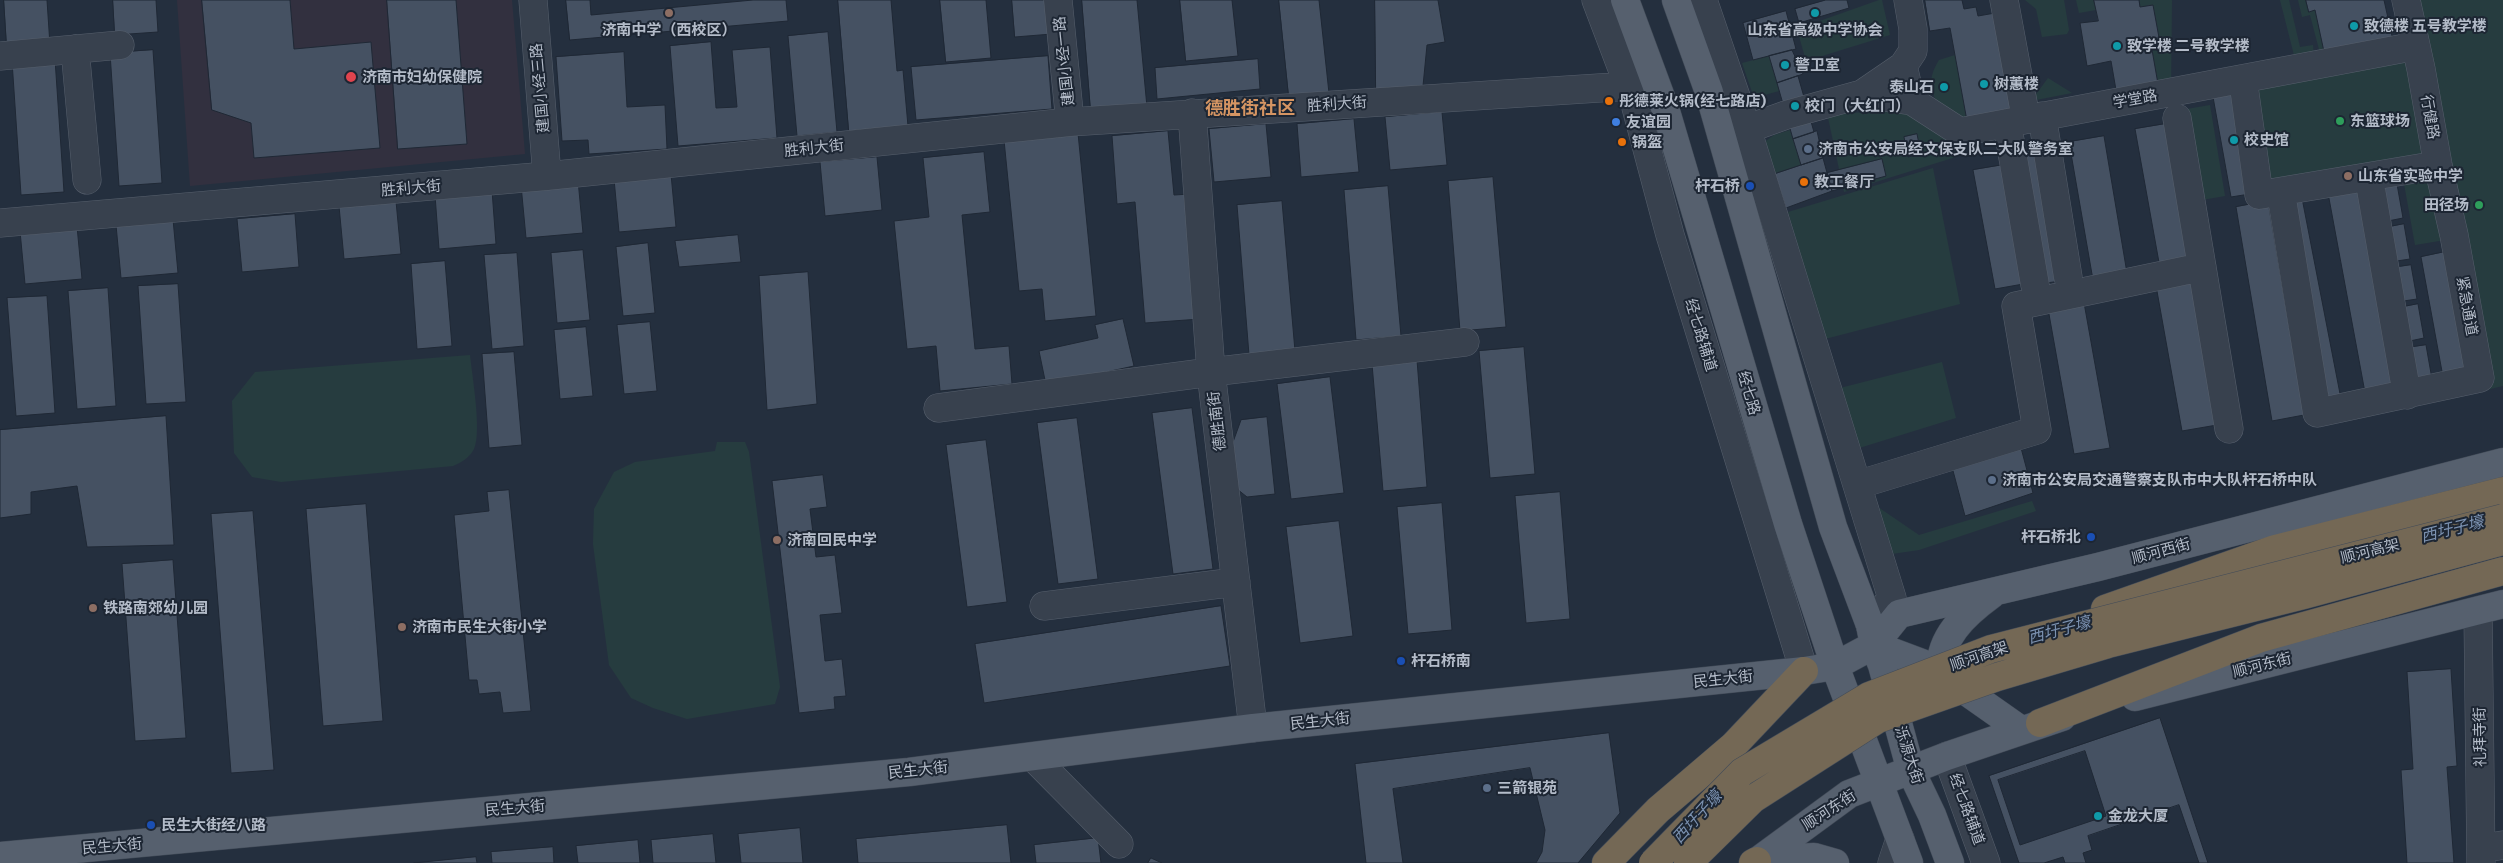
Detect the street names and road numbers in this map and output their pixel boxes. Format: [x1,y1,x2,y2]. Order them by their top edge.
street label: 建国小经一路 [1050,15,1078,107]
street label: 建国小经三路 [527,42,553,134]
street label: 学堂路 [2111,86,2159,112]
street label: 胜利大街 [1306,93,1368,115]
street label: 行健路 [2417,93,2443,141]
street label: 胜利大街 [783,136,845,160]
street label: 胜利大街 [380,176,442,200]
street label: 紧急通道 [2453,275,2481,337]
street label: 经七路辅道 [1681,297,1721,373]
street label: 经七路 [1734,369,1764,417]
street label: 德胜南街 [1204,390,1230,452]
street label: 顺河西街 [2130,535,2192,567]
street label: 顺河高架 [2339,535,2401,567]
street label: 顺河高架 [1948,638,2010,674]
street label: 顺河东街 [2231,649,2293,681]
street label: 民生大街 [1692,667,1754,691]
street label: 礼拜寺街 [2470,707,2490,767]
street label: 民生大街 [1289,709,1351,733]
street label: 泺源大街 [1891,724,1927,786]
street label: 民生大街 [887,758,949,782]
street label: 经七路辅道 [1946,771,1988,847]
street label: 顺河东街 [1799,786,1859,834]
street label: 民生大街 [484,796,546,820]
street label: 民生大街 [81,834,143,858]

